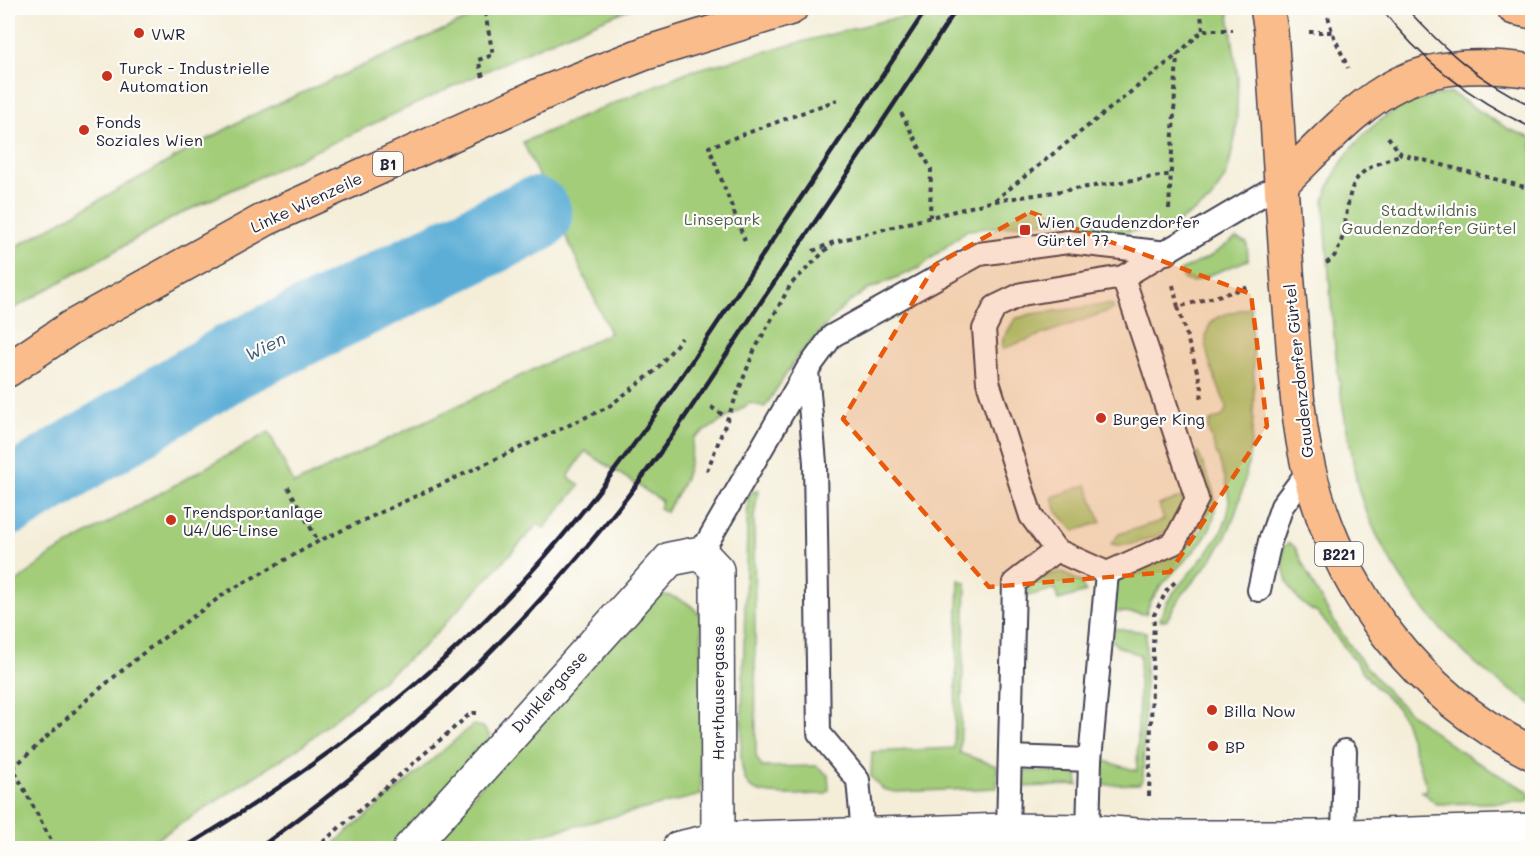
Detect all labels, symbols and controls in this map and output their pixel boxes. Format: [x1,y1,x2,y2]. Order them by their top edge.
place label: VWR [151,23,186,44]
marker: VWR [132,26,146,40]
place label: Turck - Industrielle Automation [119,57,270,96]
marker: Turck - Industrielle Automation [100,69,114,83]
place label: Fonds Soziales Wien [96,111,203,150]
marker: Fonds Soziales Wien [77,123,91,137]
road number: B1 [373,152,403,176]
street label: Linke Wienzeile [247,167,365,237]
park label: Stadtwildnis Gaudenzdorfer Gürtel [1342,199,1516,238]
park label: Linsepark [684,208,760,229]
place label: Wien Gaudenzdorfer Gürtel 77 [1037,211,1200,250]
marker: Wien Gaudenzdorfer Gürtel 77 [1018,223,1032,237]
street label: Gaudenzdorfer Gürtel [1278,283,1318,459]
water label: Wien [241,326,289,366]
place label: Burger King [1113,408,1205,429]
marker: Burger King [1094,411,1108,425]
place label: Trendsportanlage U4/U6-Linse [183,501,323,540]
marker: Trendsportanlage U4/U6-Linse [164,513,178,527]
road number: B221 [1315,542,1363,566]
street label: Harthausergasse [707,626,728,760]
street label: Dunklergasse [506,645,592,737]
place label: Billa Now [1224,700,1296,721]
marker: Billa Now [1205,703,1219,717]
place label: BP [1225,736,1245,757]
marker: BP [1206,739,1220,753]

